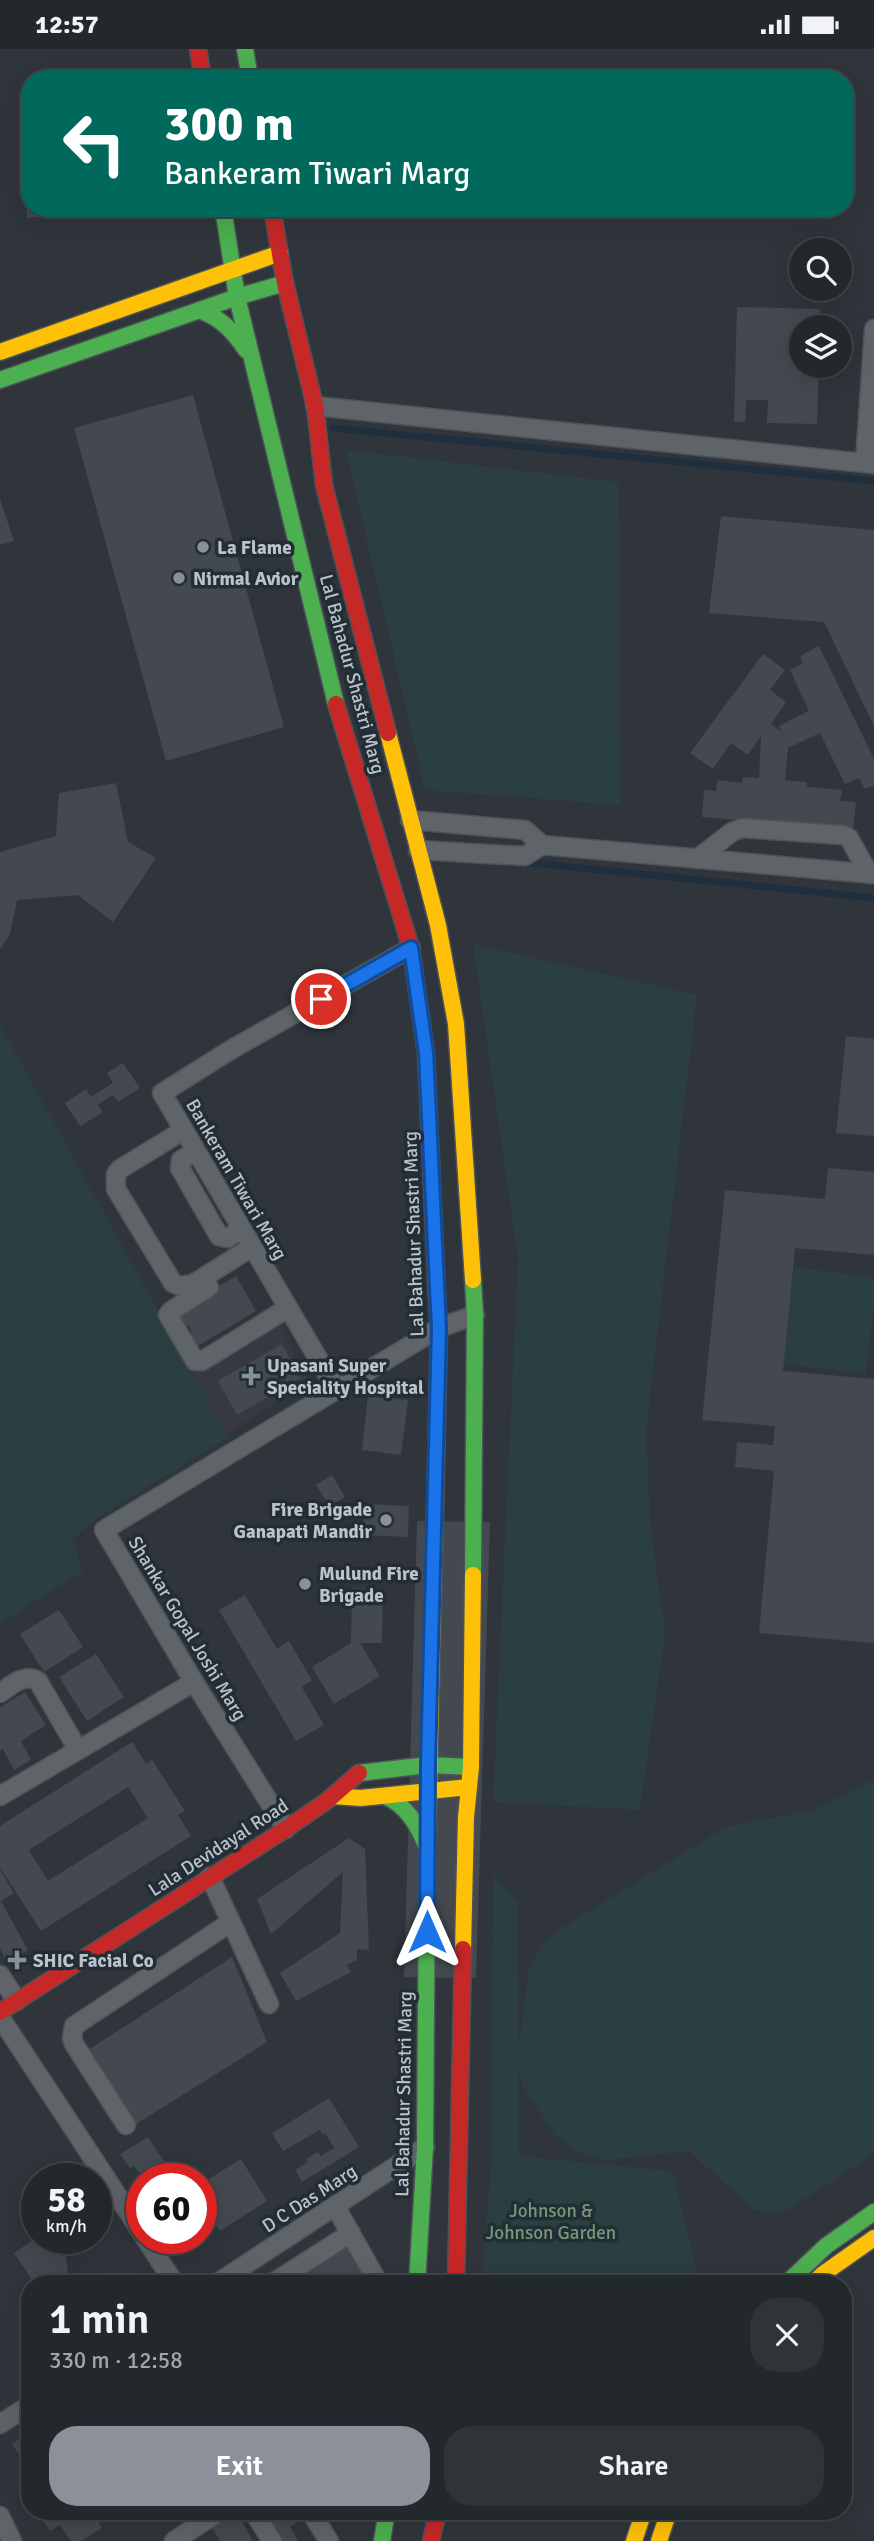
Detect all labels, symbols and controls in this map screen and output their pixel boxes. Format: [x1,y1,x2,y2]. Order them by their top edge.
text: 12:57 [35,9,99,41]
text: 300 m [164,94,294,154]
icon: left [49,98,140,189]
text: Bankeram Tiwari Marg [164,154,470,193]
map controls [789,238,852,378]
button: search [789,238,852,301]
button: layers [789,315,852,378]
place label: La Flame [217,536,292,560]
marker: La Flame [195,539,211,555]
place label: Nirmal Avior [193,567,299,591]
marker: Nirmal Avior [171,570,187,586]
street label: Lal Bahadur Shastri Marg [314,572,390,777]
pin [291,969,351,1029]
icon: arrive [302,980,340,1018]
street label: Bankeram Tiwari Marg [180,1095,292,1264]
street label: Lal Bahadur Shastri Marg [398,1131,430,1337]
place label: Upasani Super Speciality Hospital [267,1354,424,1400]
marker: Upasani Super Speciality Hospital [241,1366,261,1386]
place label: Fire Brigade Ganapati Mandir [233,1498,372,1544]
marker: Fire Brigade Ganapati Mandir [378,1512,394,1528]
street label: Shankar Gopal Joshi Marg [123,1532,252,1725]
place label: Mulund Fire Brigade [319,1562,419,1608]
marker: Mulund Fire Brigade [297,1576,313,1592]
street label: Lala Devidayal Road [144,1794,293,1902]
position arrow [390,1895,464,1969]
place label: SHIC Facial Co [33,1949,154,1973]
marker: SHIC Facial Co [7,1950,27,1970]
street label: Lal Bahadur Shastri Marg [390,1991,418,2197]
street label: D C Das Marg [258,2159,361,2238]
speed limit sign: 60 [126,2163,217,2254]
text: 58 [48,2178,85,2221]
park label: Johnson & Johnson Garden [486,2199,616,2245]
text: km/h [46,2215,87,2237]
text: 1 min [49,2294,150,2345]
button: close [750,2298,824,2372]
text: 330 m · 12:58 [49,2346,183,2375]
button: Exit [49,2426,430,2506]
button: Share [444,2426,824,2506]

